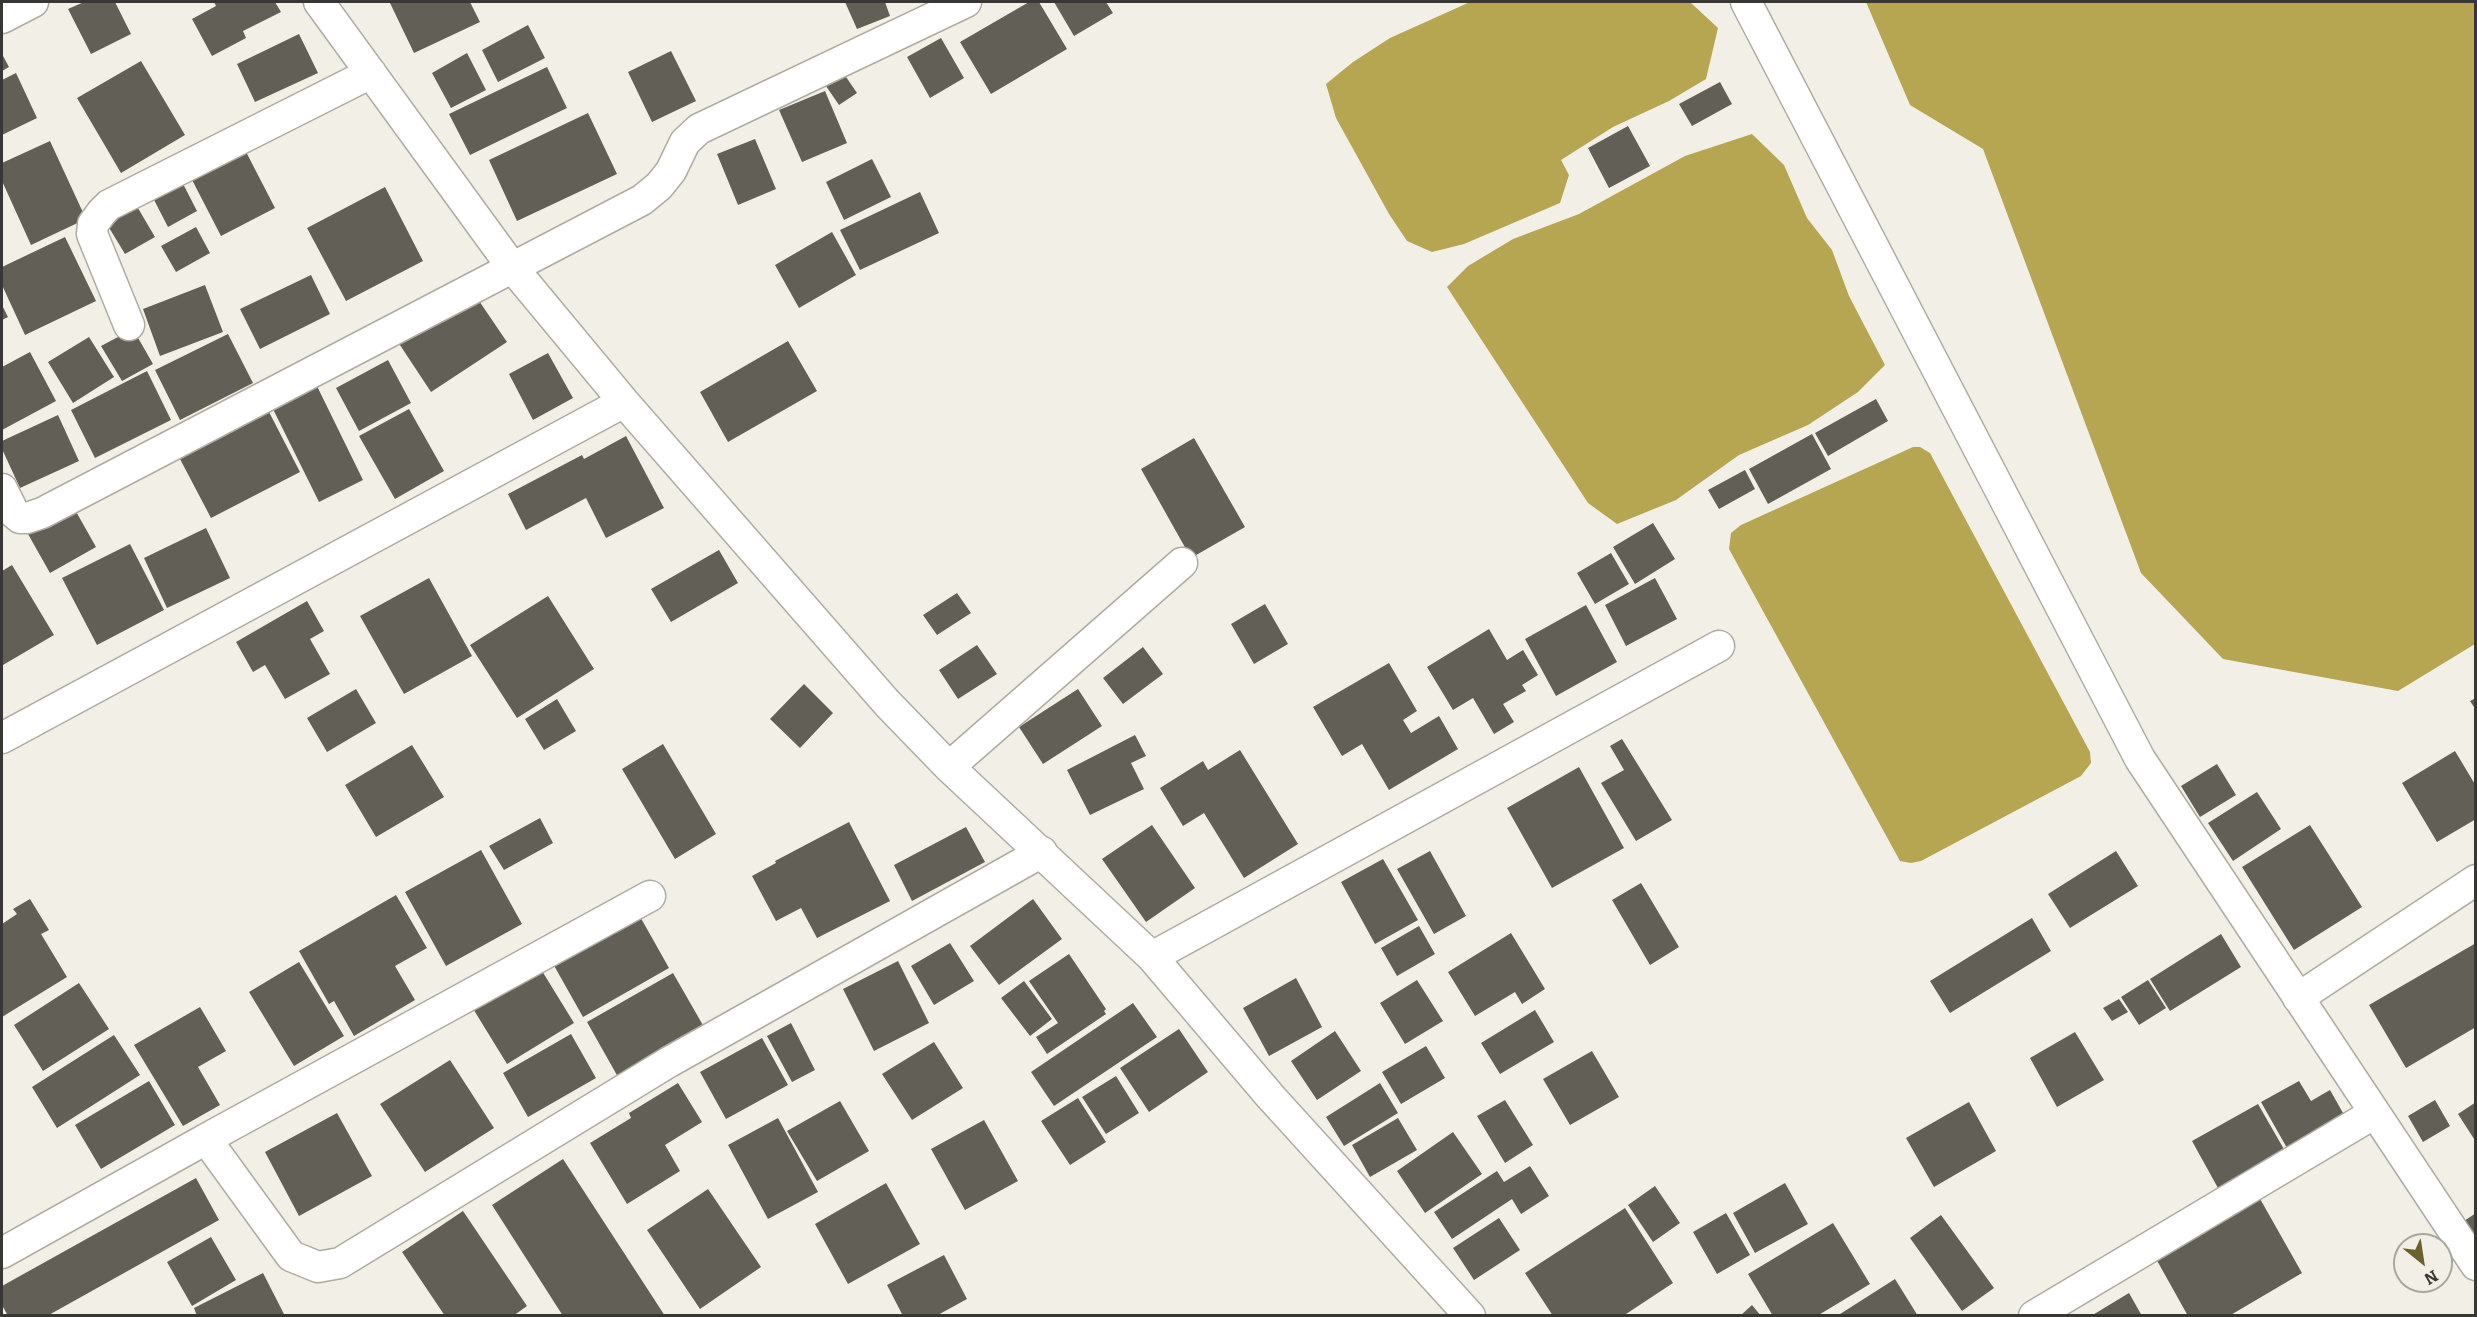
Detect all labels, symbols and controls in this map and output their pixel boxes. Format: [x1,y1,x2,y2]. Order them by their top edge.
north arrow [2393,1233,2453,1293]
text: N [2421,1266,2441,1289]

